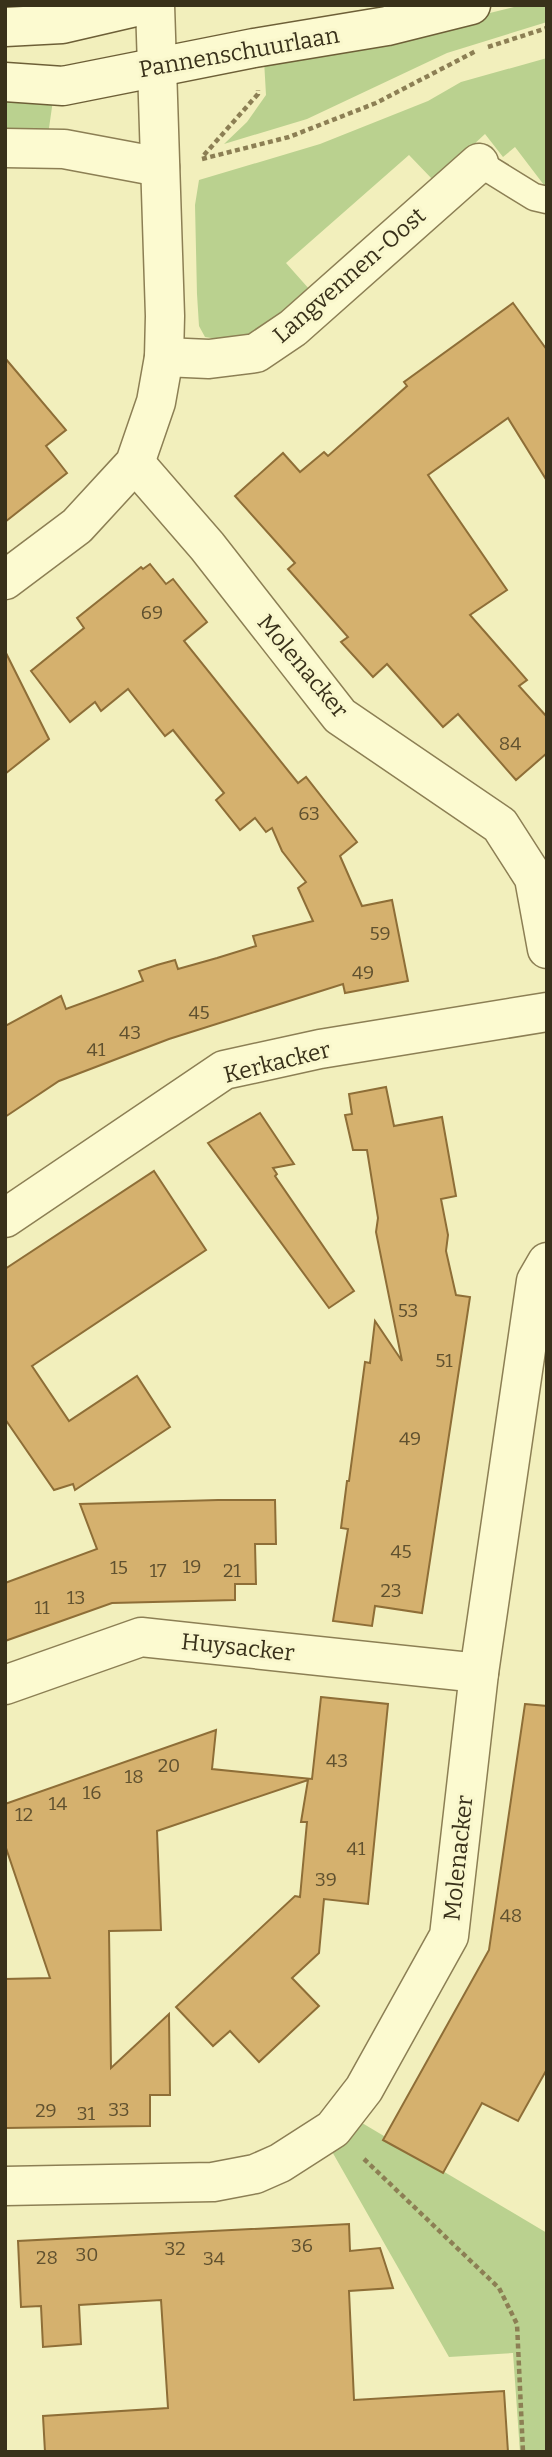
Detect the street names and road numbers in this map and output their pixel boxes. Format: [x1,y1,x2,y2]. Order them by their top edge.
street label: Pannenschuurlaan [137,21,342,83]
street label: Langvennen-Oost [267,201,431,349]
street label: Molenacker [252,609,354,723]
street label: Kerkacker [221,1035,333,1089]
street label: Huysacker [180,1627,296,1667]
street label: Molenacker [437,1794,479,1922]

